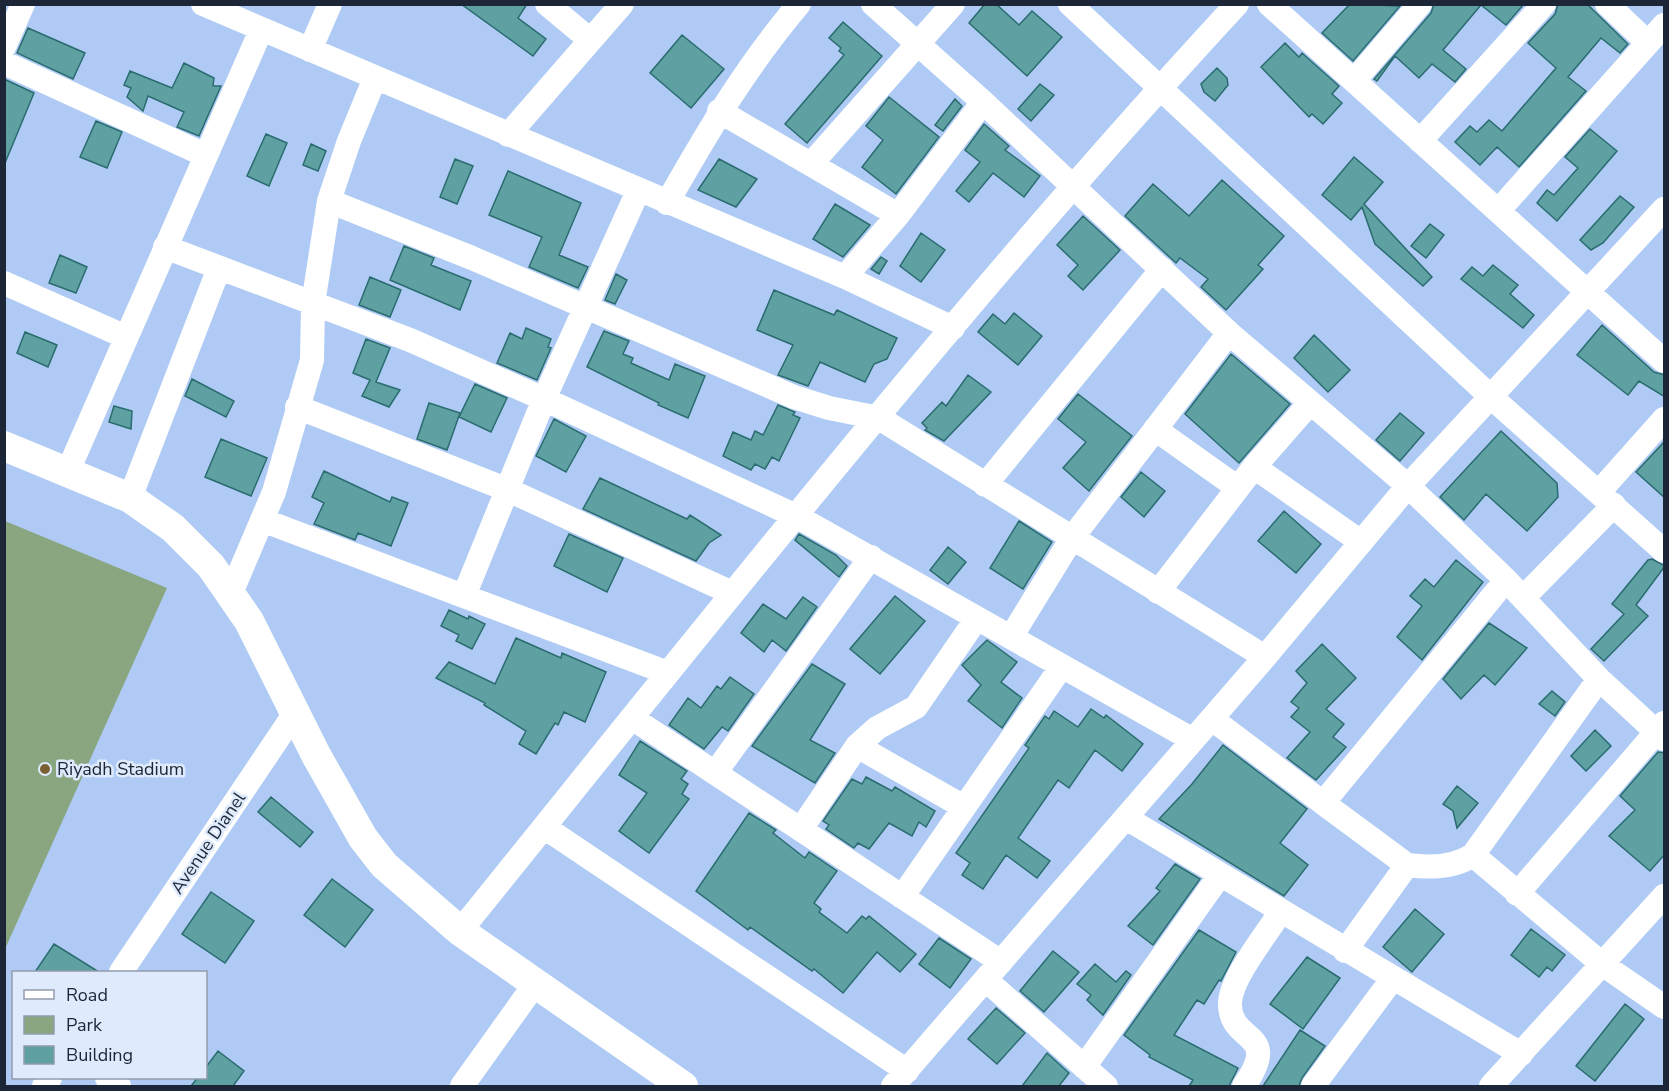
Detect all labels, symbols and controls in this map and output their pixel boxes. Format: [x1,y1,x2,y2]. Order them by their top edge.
place label: Riyadh Stadium [57,757,184,781]
marker: Riyadh Stadium [38,762,52,776]
street label: Avenue Dianel [165,787,251,899]
legend [12,971,207,1079]
text: Road [66,983,108,1007]
text: Park [66,1013,103,1037]
text: Building [66,1043,133,1067]

